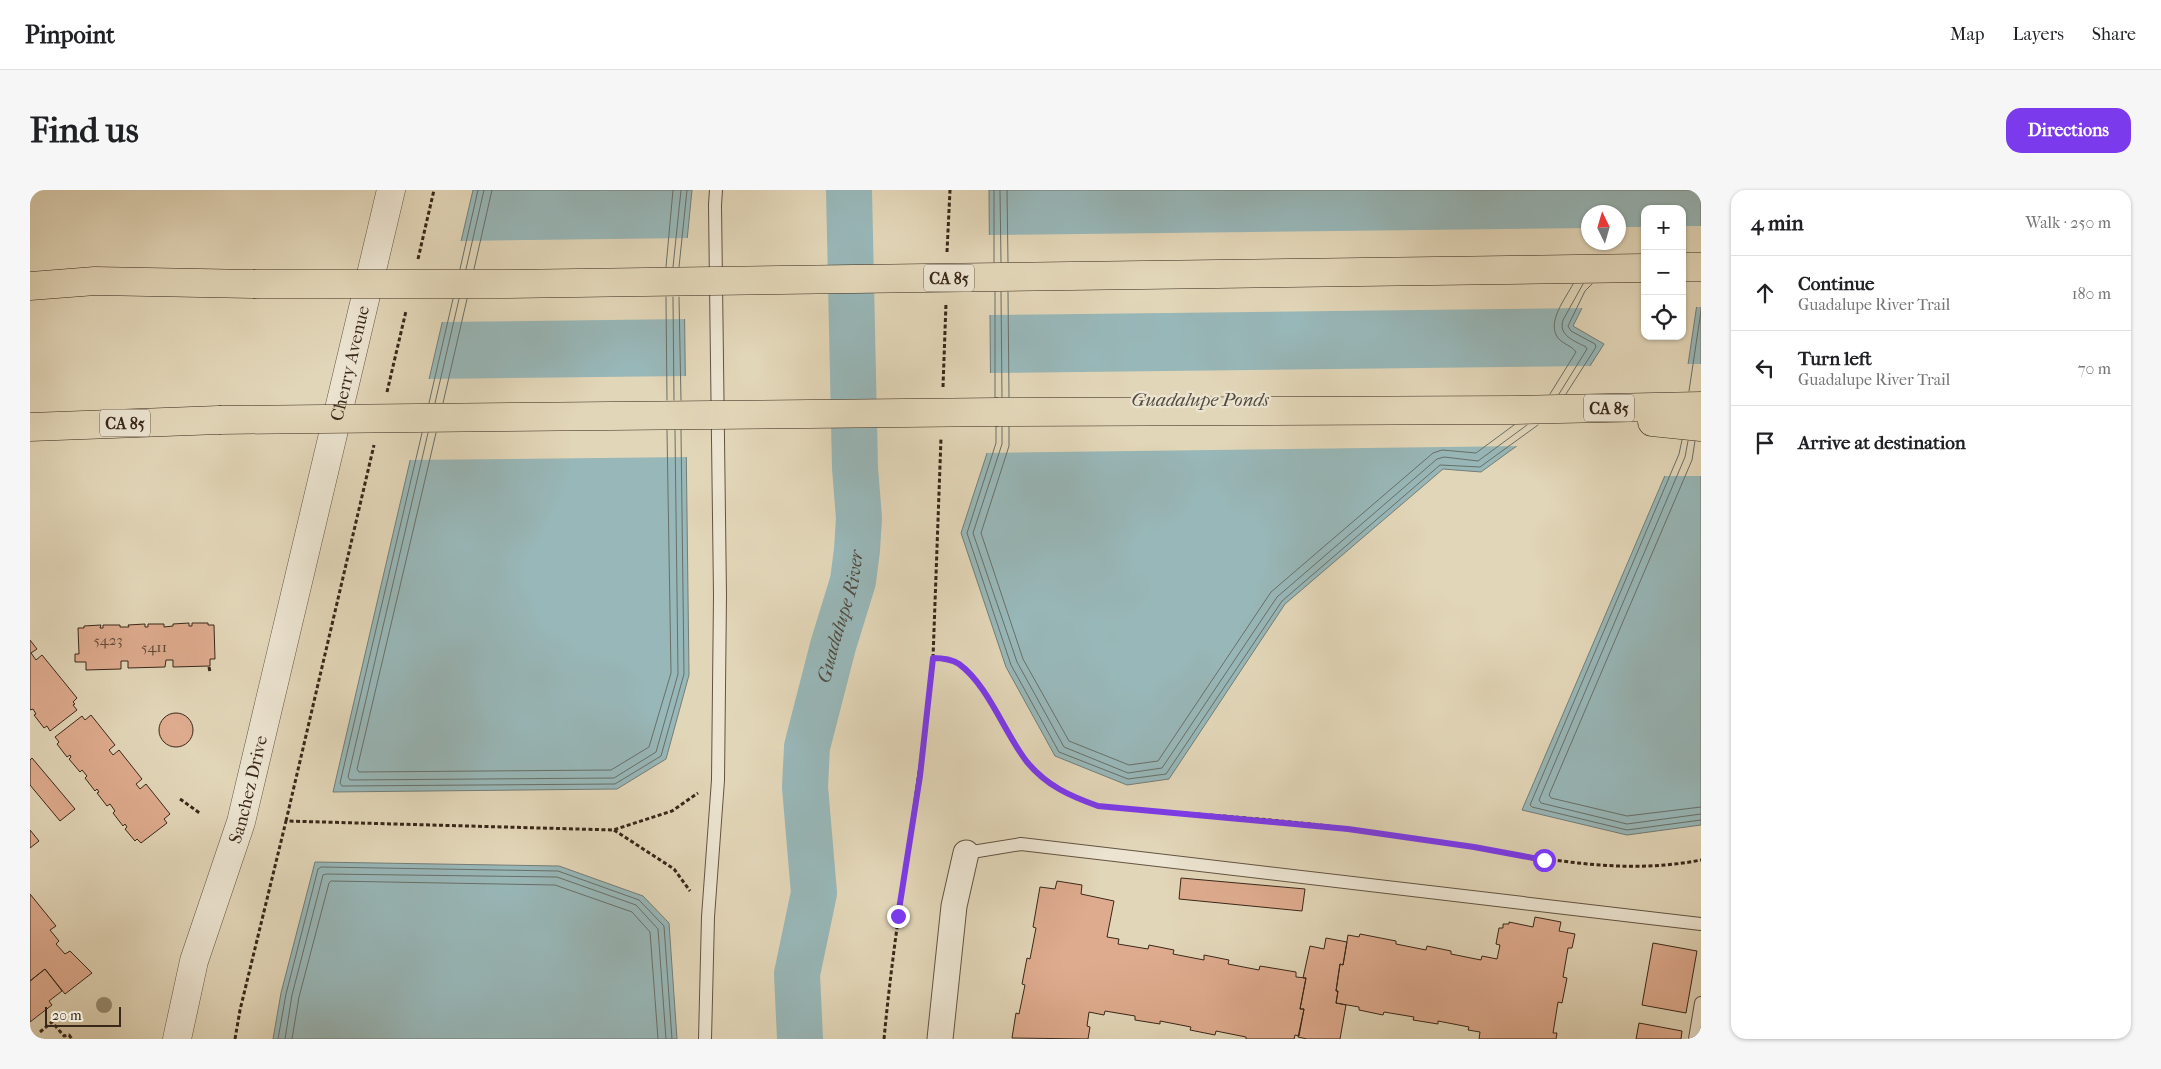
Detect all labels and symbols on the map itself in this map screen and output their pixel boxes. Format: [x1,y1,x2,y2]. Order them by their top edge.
north arrow [1581,205,1626,250]
road number: CA 85 [924,265,974,292]
street label: Cherry Avenue [326,303,374,423]
water label: Guadalupe Ponds [1131,389,1270,411]
road number: CA 85 [1584,394,1634,422]
road number: CA 85 [100,410,150,437]
water label: Guadalupe River [813,548,868,685]
house number: 5423 [93,631,123,649]
house number: 5411 [141,638,167,656]
street label: Sanchez Drive [224,733,272,846]
route start [1533,849,1556,872]
route end [887,905,910,928]
scale bar [45,1004,121,1027]

